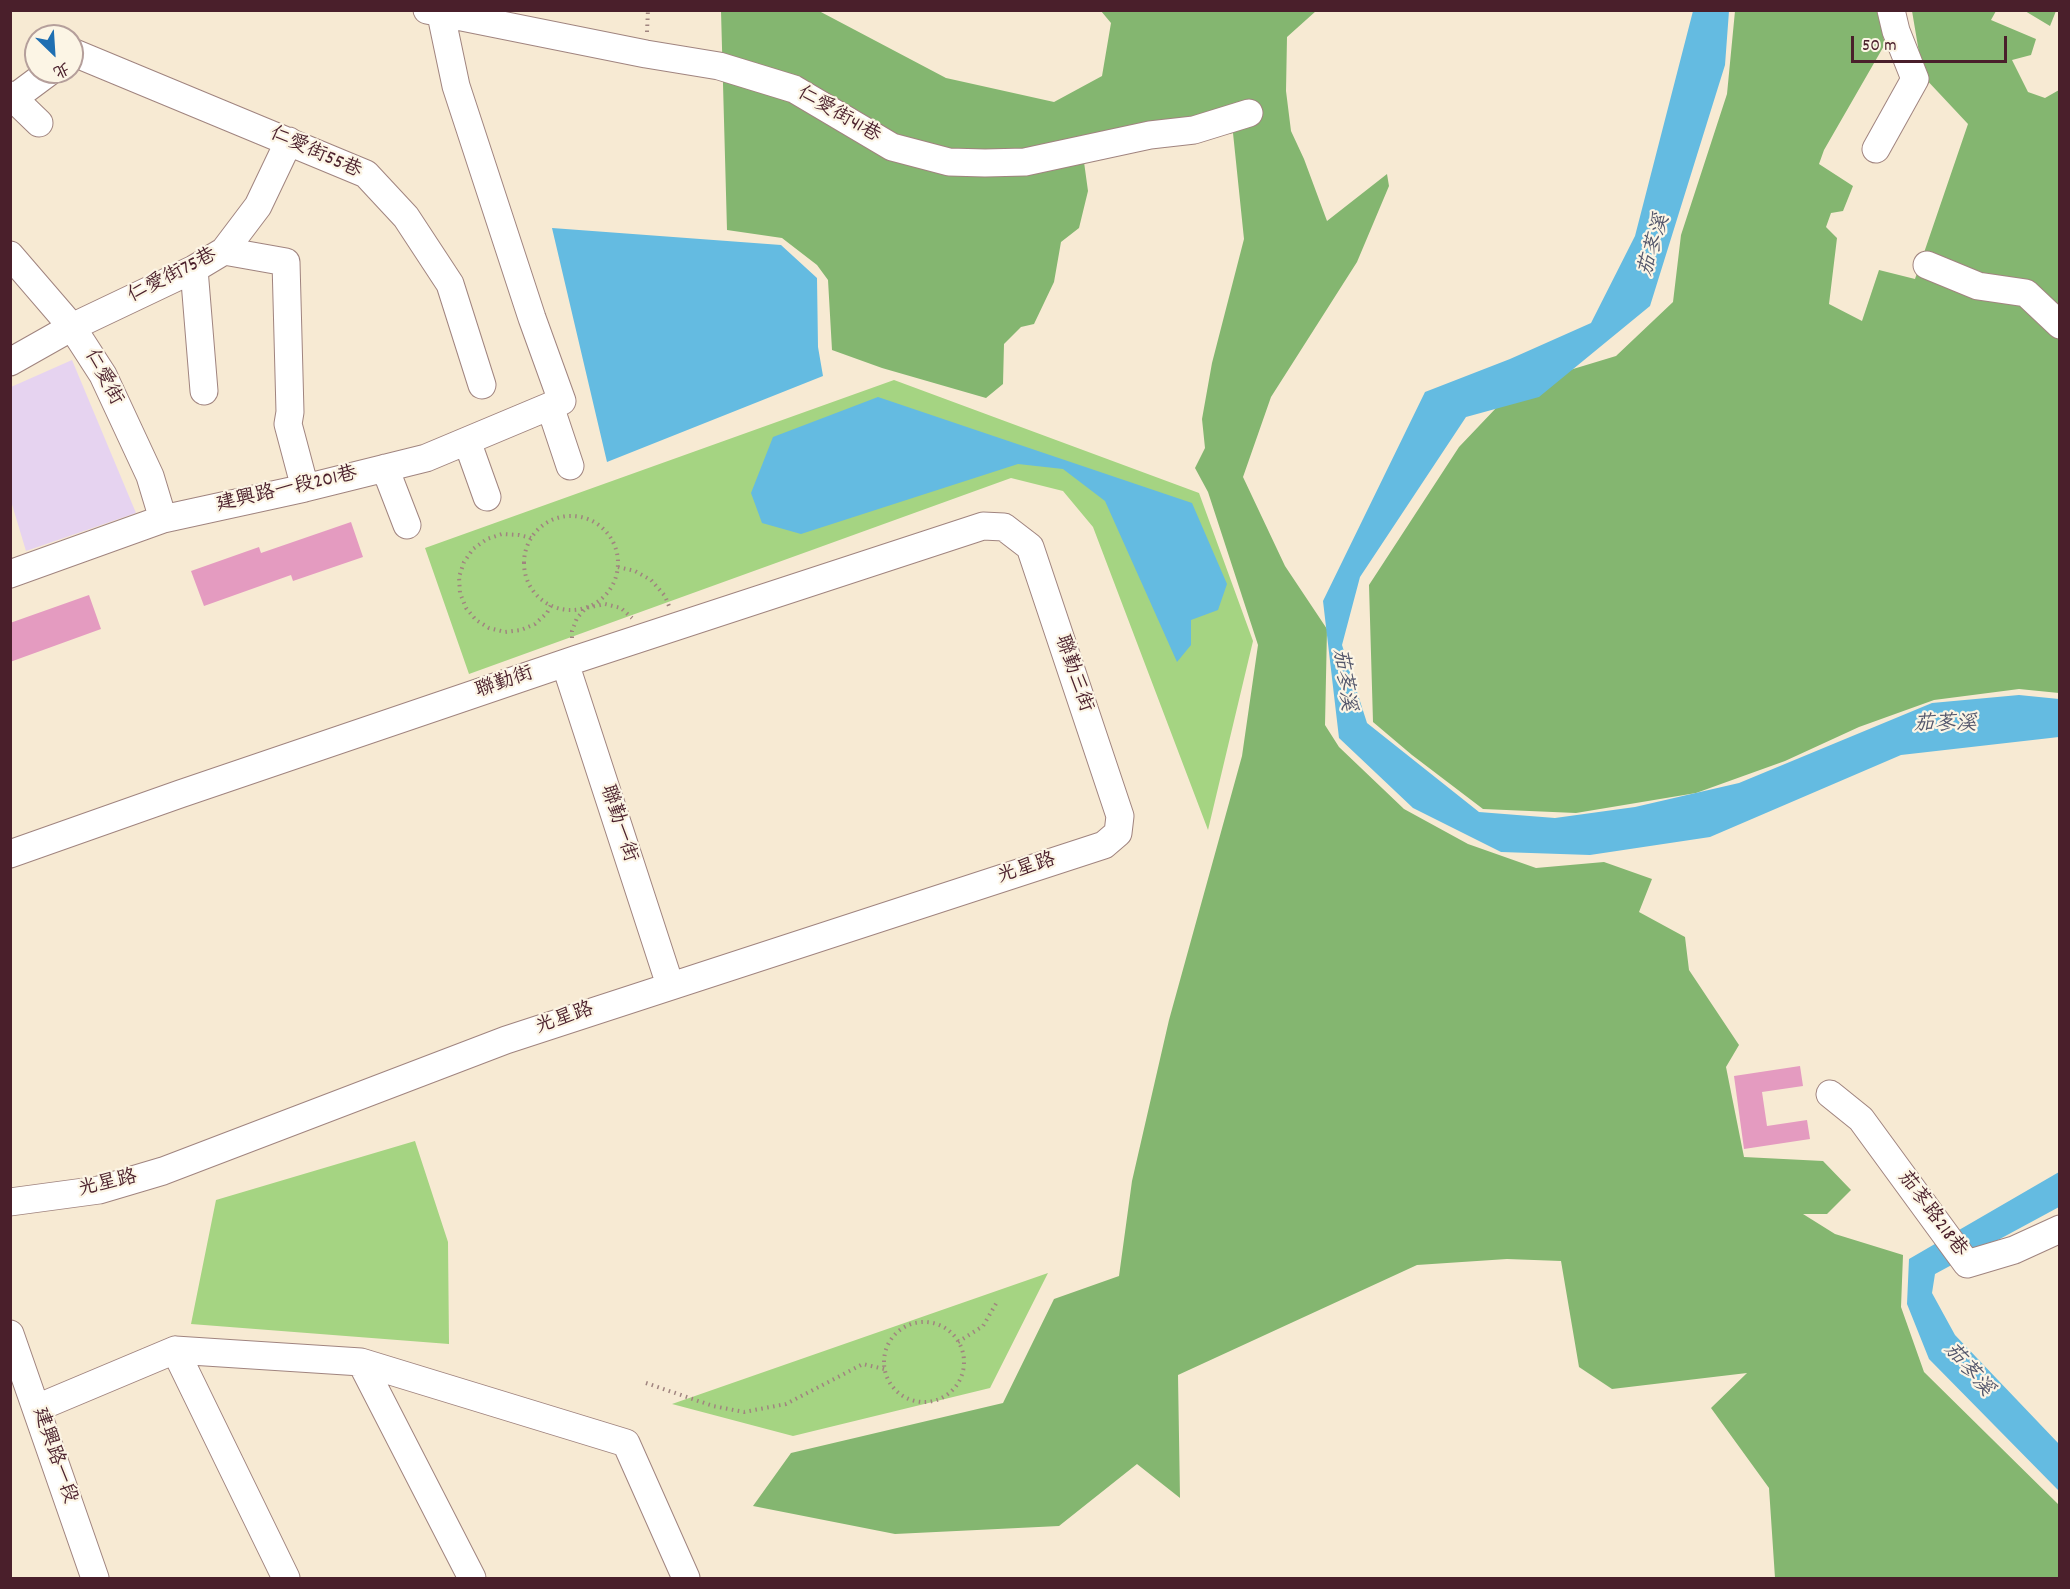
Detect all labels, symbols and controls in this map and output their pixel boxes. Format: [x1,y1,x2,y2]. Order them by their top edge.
north arrow [24,24,84,84]
scale bar [1854,24,2010,62]
text: 50 m [1862,34,1897,59]
text: 北 [49,55,73,83]
street label: 仁愛街41巷 [792,82,884,150]
street label: 仁愛街55巷 [265,123,365,185]
water label: 茄苳溪 [1635,212,1677,280]
street label: 仁愛街75巷 [124,244,222,310]
street label: 仁愛街 [77,346,127,410]
street label: 建興路一段201巷 [214,463,360,519]
street label: 聯勤三街 [1048,632,1096,716]
water label: 茄苳溪 [1325,647,1359,713]
street label: 聯勤街 [473,663,537,705]
water label: 茄苳溪 [1914,713,1976,739]
street label: 聯勤一街 [593,782,641,866]
street label: 光星路 [995,849,1059,891]
street label: 光星路 [533,999,597,1041]
street label: 光星路 [76,1167,140,1203]
street label: 茄苳路218巷 [1891,1167,1971,1263]
water label: 茄苳溪 [1937,1339,1997,1403]
street label: 建興路一段 [25,1405,81,1507]

